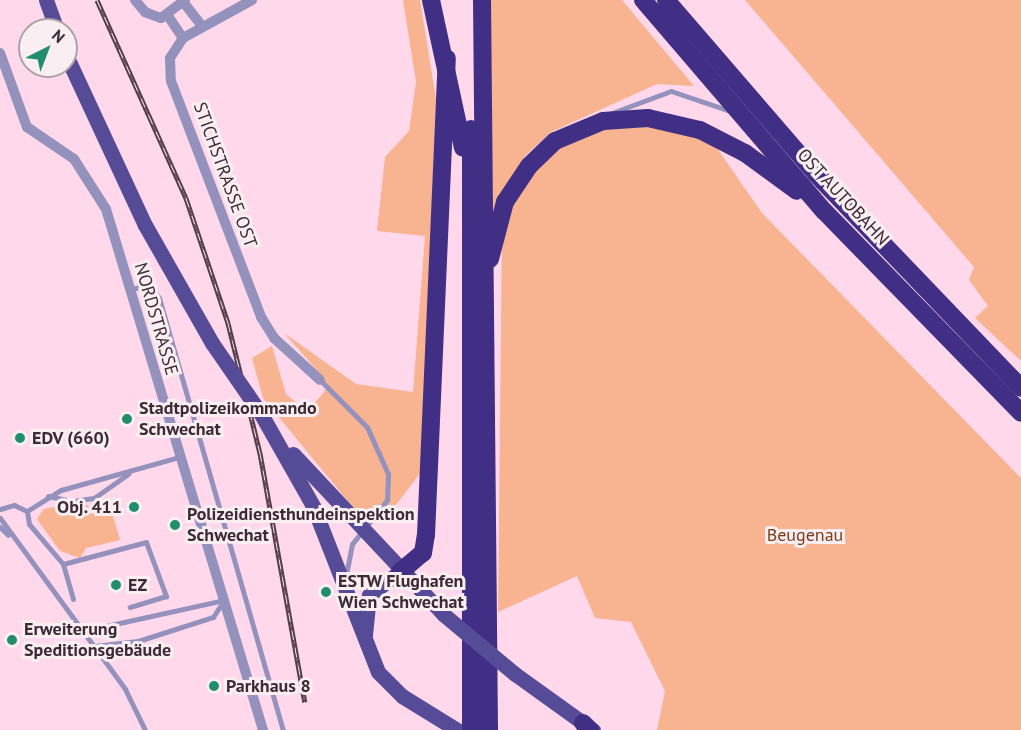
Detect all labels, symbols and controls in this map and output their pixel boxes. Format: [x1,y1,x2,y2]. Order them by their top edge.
north arrow [18,18,78,78]
text: N [48,25,69,47]
street label: STICHSTRASSE OST [189,99,261,251]
street label: OST AUTOBAHN [792,144,894,250]
street label: NORDSTRASSE [130,260,182,378]
place label: Stadtpolizeikommando Schwechat [139,398,317,440]
marker: Stadtpolizeikommando Schwechat [120,412,134,426]
place label: EDV (660) [32,427,110,449]
marker: EDV (660) [13,431,27,445]
place label: Obj. 411 [56,496,122,518]
marker: Obj. 411 [127,500,141,514]
place label: Polizeidiensthundeinspektion Schwechat [187,504,415,546]
marker: Polizeidiensthundeinspektion Schwechat [168,518,182,532]
park label: Beugenau [767,524,843,546]
place label: ESTW Flughafen Wien Schwechat [338,571,464,614]
place label: EZ [128,574,147,596]
marker: EZ [109,578,123,592]
marker: ESTW Flughafen Wien Schwechat [319,585,333,599]
place label: Erweiterung Speditionsgebäude [24,619,171,662]
marker: Erweiterung Speditionsgebäude [5,633,19,647]
place label: Parkhaus 8 [226,675,311,697]
marker: Parkhaus 8 [207,679,221,693]

